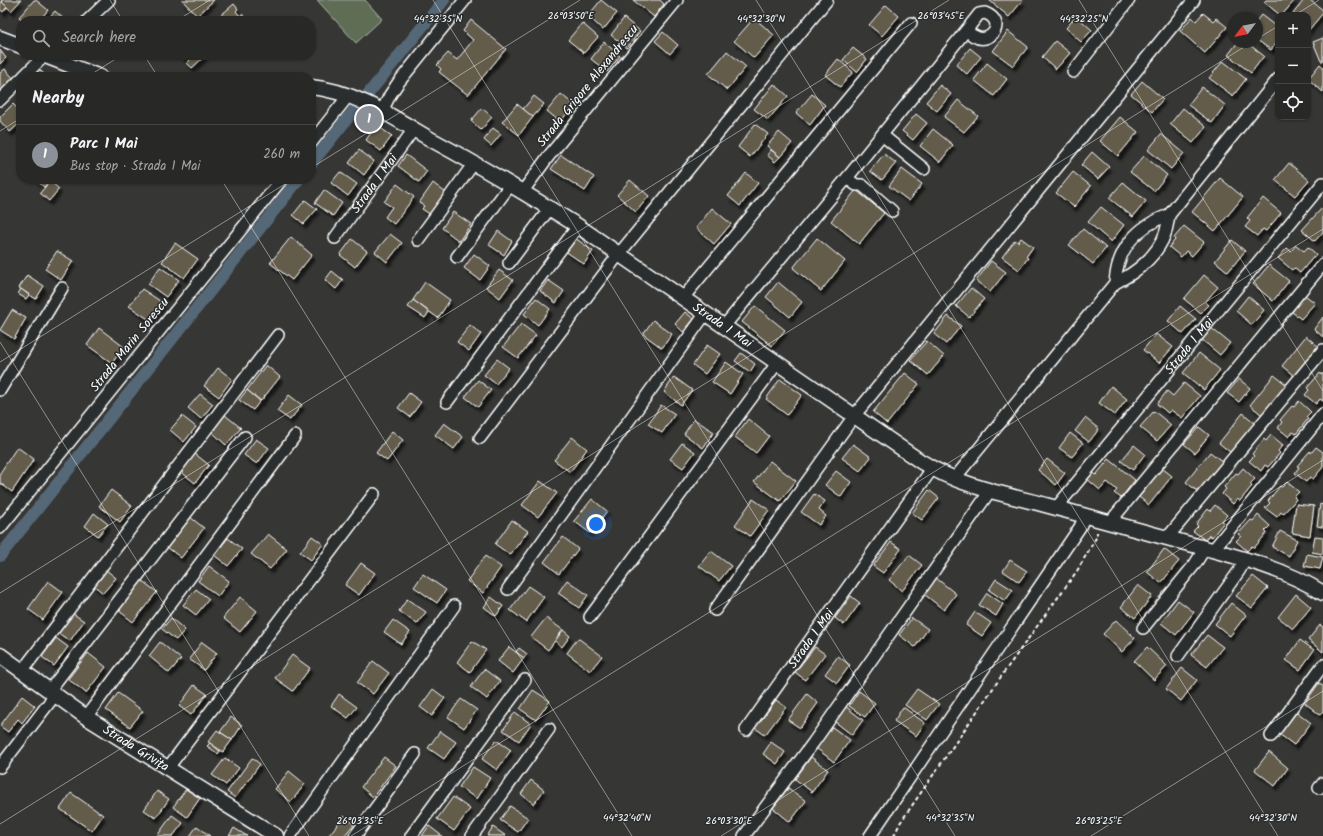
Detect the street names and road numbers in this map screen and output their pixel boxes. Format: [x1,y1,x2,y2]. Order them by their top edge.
street label: Strada Grigore Alexandrescu [532,20,645,152]
street label: Strada 1 Mai [346,149,404,218]
street label: Strada Marin Sorescu [85,293,175,397]
street label: Strada 1 Mai [688,297,758,354]
street label: Strada 1 Mai [1159,312,1220,379]
street label: Strada 1 Mai [782,604,840,673]
street label: Strada Grivița [99,719,173,777]

